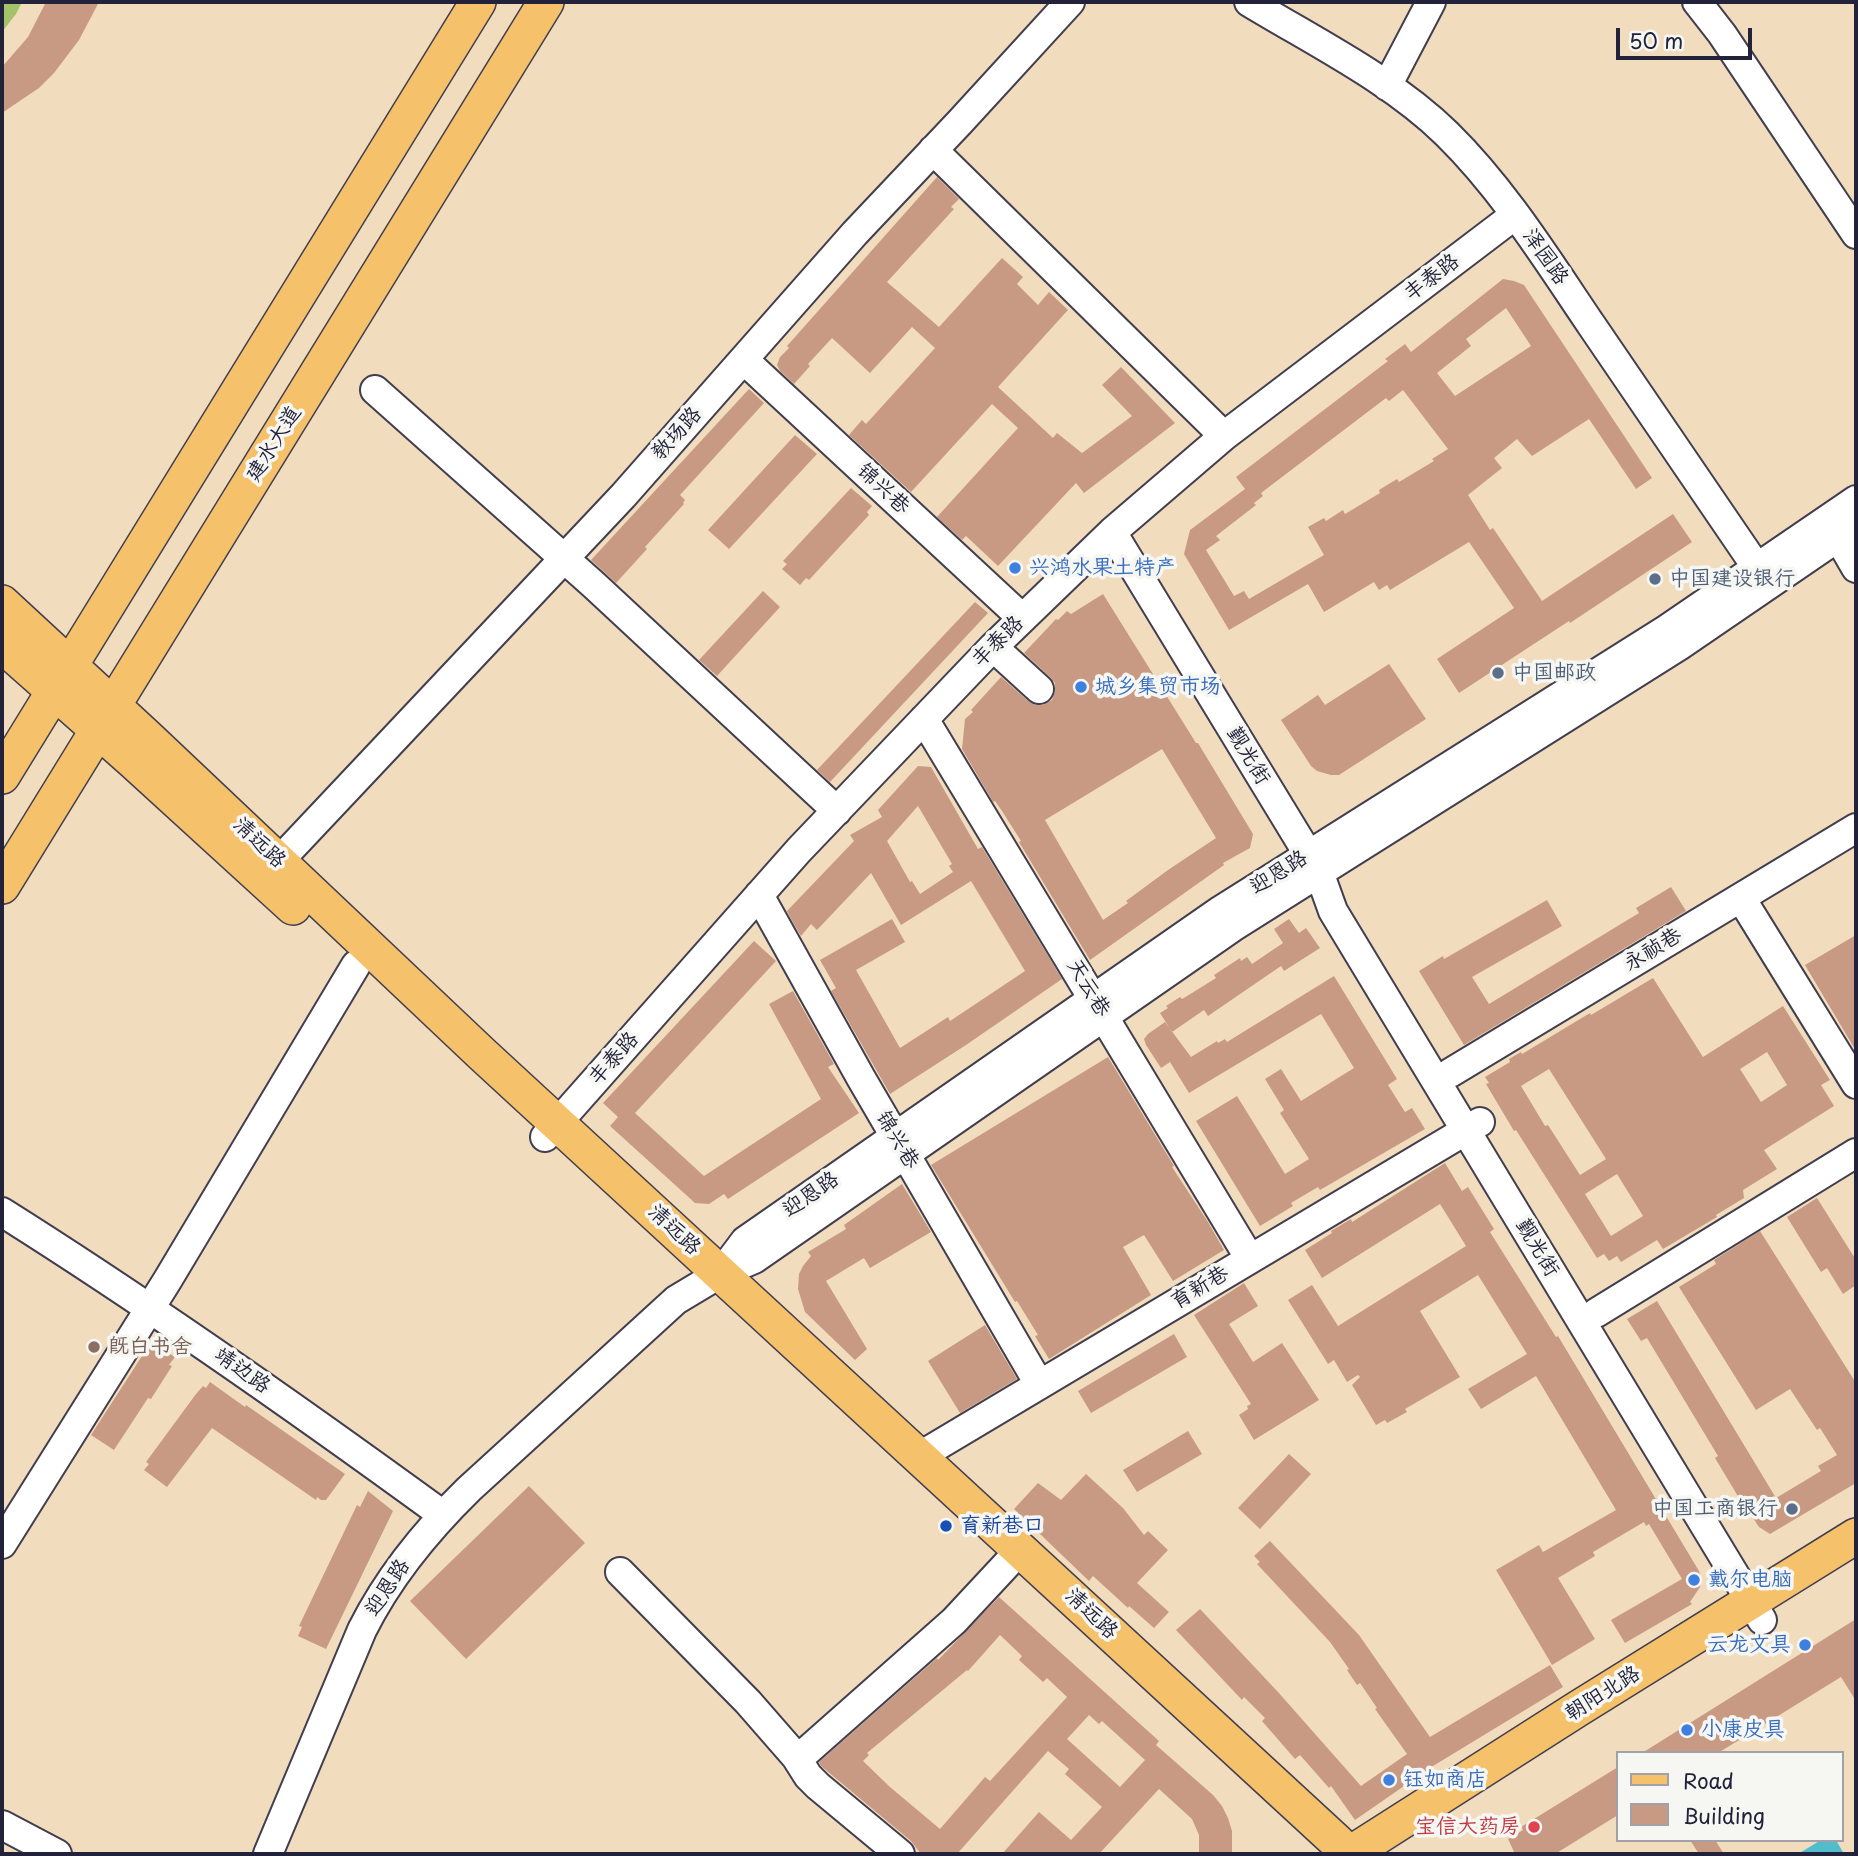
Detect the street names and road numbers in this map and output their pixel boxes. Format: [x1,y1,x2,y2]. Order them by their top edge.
street label: 泽园路 [1517,224,1573,290]
street label: 丰泰路 [1399,249,1465,307]
street label: 建水大道 [241,402,307,486]
street label: 教场路 [647,402,707,466]
street label: 锦兴巷 [851,458,915,520]
street label: 丰泰路 [967,611,1029,673]
street label: 觐光街 [1221,723,1275,789]
street label: 清远路 [227,812,291,874]
street label: 迎恩路 [1246,846,1312,900]
street label: 永祯巷 [1620,923,1686,977]
street label: 天云巷 [1061,955,1115,1021]
street label: 丰泰路 [584,1027,644,1091]
street label: 锦兴巷 [870,1107,924,1173]
street label: 迎恩路 [778,1167,844,1223]
street label: 清远路 [642,1199,706,1261]
street label: 觐光街 [1510,1215,1564,1281]
street label: 育新巷 [1167,1261,1233,1315]
street label: 靖边路 [209,1343,275,1399]
street label: 迎恩路 [360,1555,416,1621]
street label: 清远路 [1059,1583,1123,1645]
street label: 朝阳北路 [1561,1661,1645,1727]

